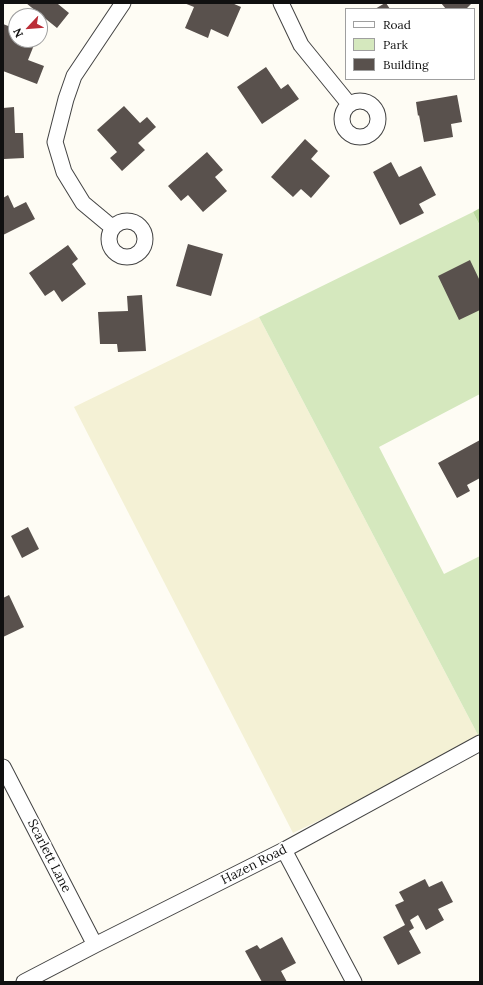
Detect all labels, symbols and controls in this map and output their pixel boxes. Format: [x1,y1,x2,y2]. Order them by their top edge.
north arrow [8,8,48,48]
legend [345,8,475,80]
text: Road [383,17,411,32]
text: N [10,26,26,40]
text: Park [383,37,408,52]
text: Building [383,57,429,72]
street label: Scarlett Lane [24,817,74,895]
street label: Hazen Road [218,842,290,888]

